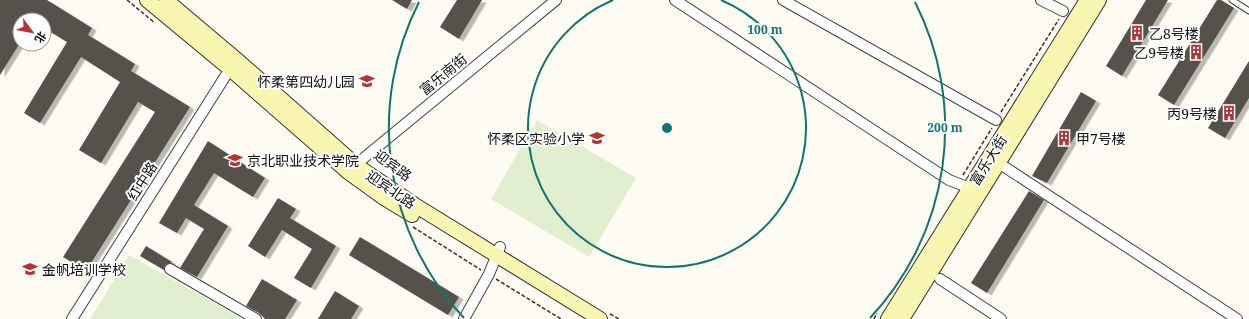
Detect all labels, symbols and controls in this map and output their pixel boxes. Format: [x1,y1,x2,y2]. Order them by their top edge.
north arrow [12,12,52,52]
text: 100 m [747,21,783,38]
building icon: 乙8号楼 [1128,24,1146,42]
place label: 乙8号楼 [1149,24,1199,43]
text: 北 [32,29,50,46]
place label: 乙9号楼 [1134,43,1184,62]
building icon: 乙9号楼 [1187,43,1205,61]
street label: 富乐南街 [415,49,471,99]
place label: 怀柔第四幼儿园 [257,72,355,91]
school or university icon: 怀柔第四幼儿园 [358,72,376,90]
place label: 丙9号楼 [1167,104,1217,123]
building icon: 丙9号楼 [1220,104,1238,122]
text: 200 m [927,119,963,136]
centre of rings [660,121,674,135]
place label: 怀柔区实验小学 [487,129,585,148]
school or university icon: 怀柔区实验小学 [588,129,606,147]
building icon: 甲7号楼 [1055,129,1073,147]
place label: 甲7号楼 [1076,129,1126,148]
street label: 富乐大街 [965,131,1011,189]
street label: 迎宾路 [370,145,416,185]
school or university icon: 京北职业技术学院 [226,151,244,169]
place label: 京北职业技术学院 [247,151,359,170]
street label: 红中路 [123,158,161,204]
street label: 迎宾北路 [362,165,420,213]
school or university icon: 金帆培训学校 [21,260,39,278]
place label: 金帆培训学校 [42,260,126,279]

